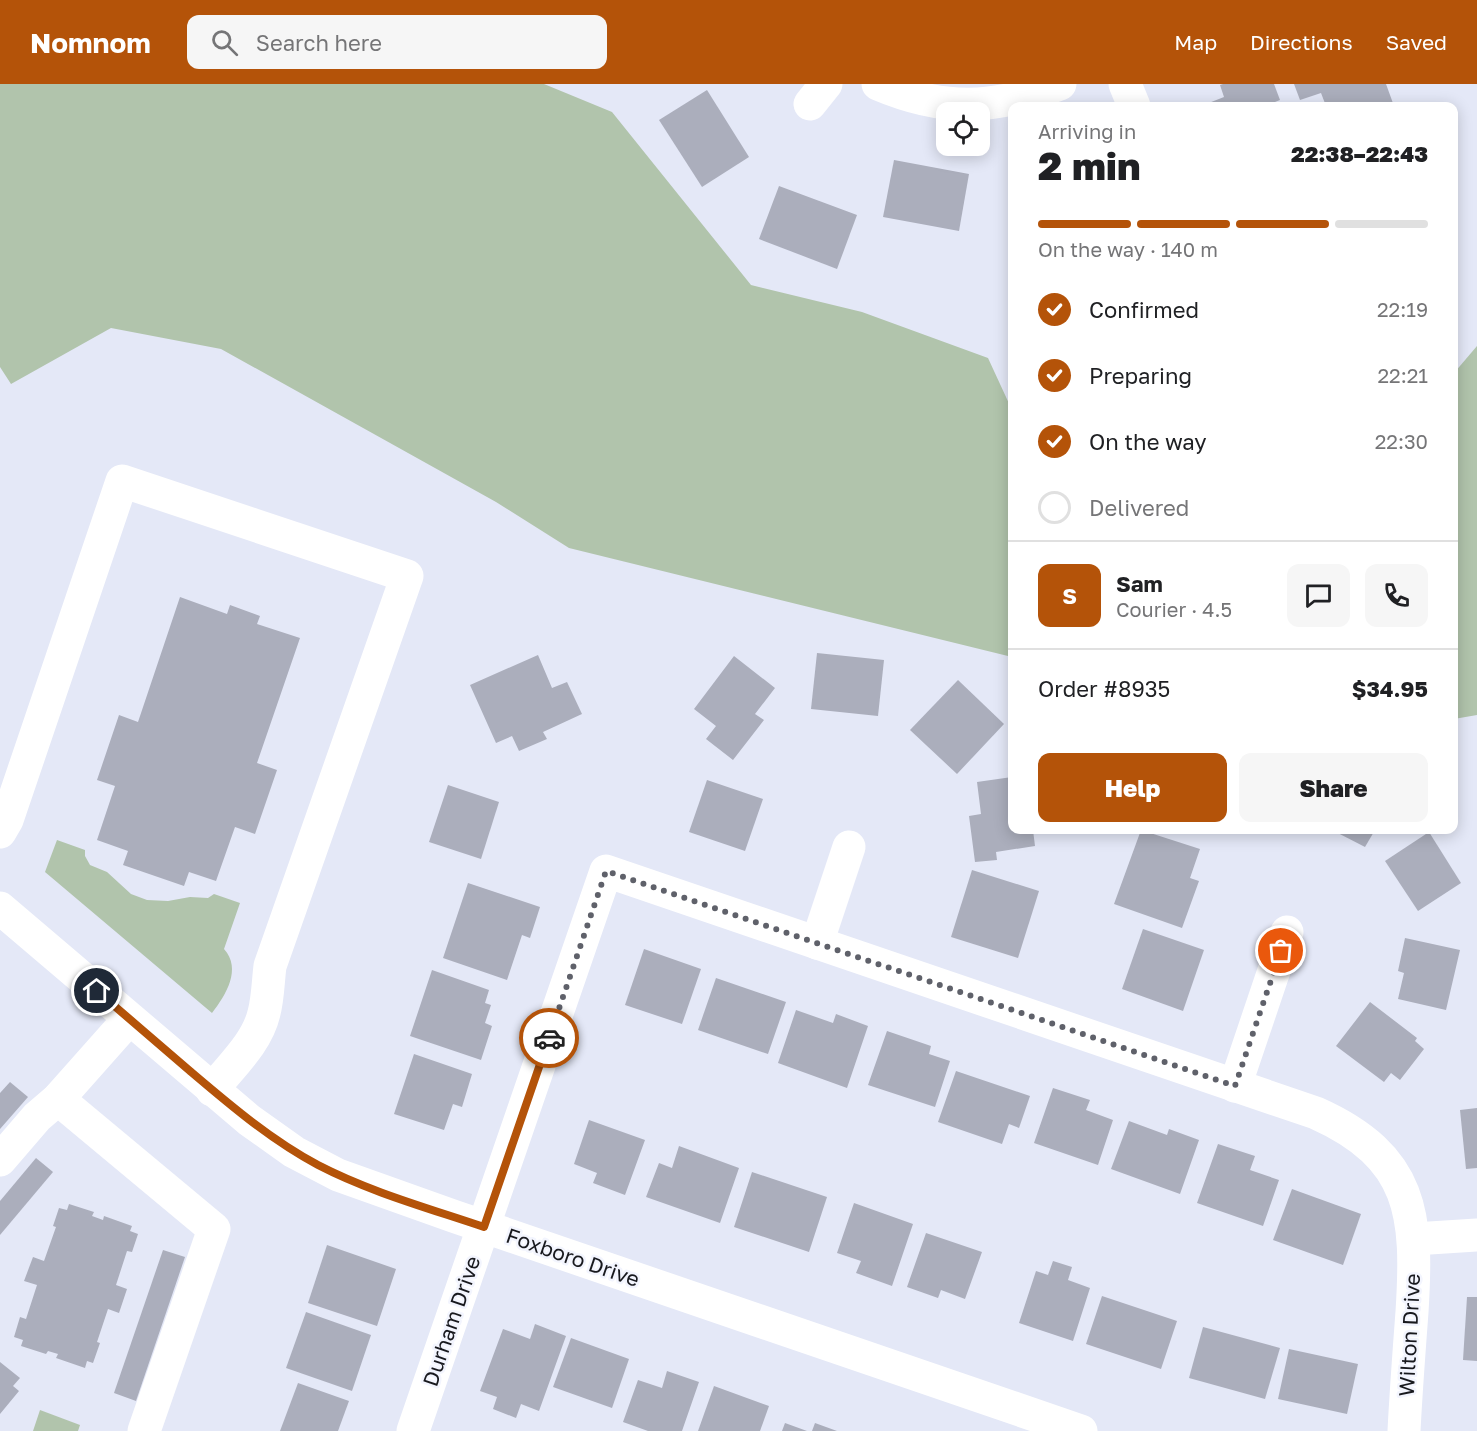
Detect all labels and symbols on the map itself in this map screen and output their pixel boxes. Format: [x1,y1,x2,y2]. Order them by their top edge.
pin [1255,925,1306,976]
pin [71,965,122,1016]
courier [519,1008,579,1068]
street label: Foxboro Drive [503,1222,643,1292]
street label: Durham Drive [417,1252,485,1390]
street label: Wilton Drive [1393,1273,1425,1397]

